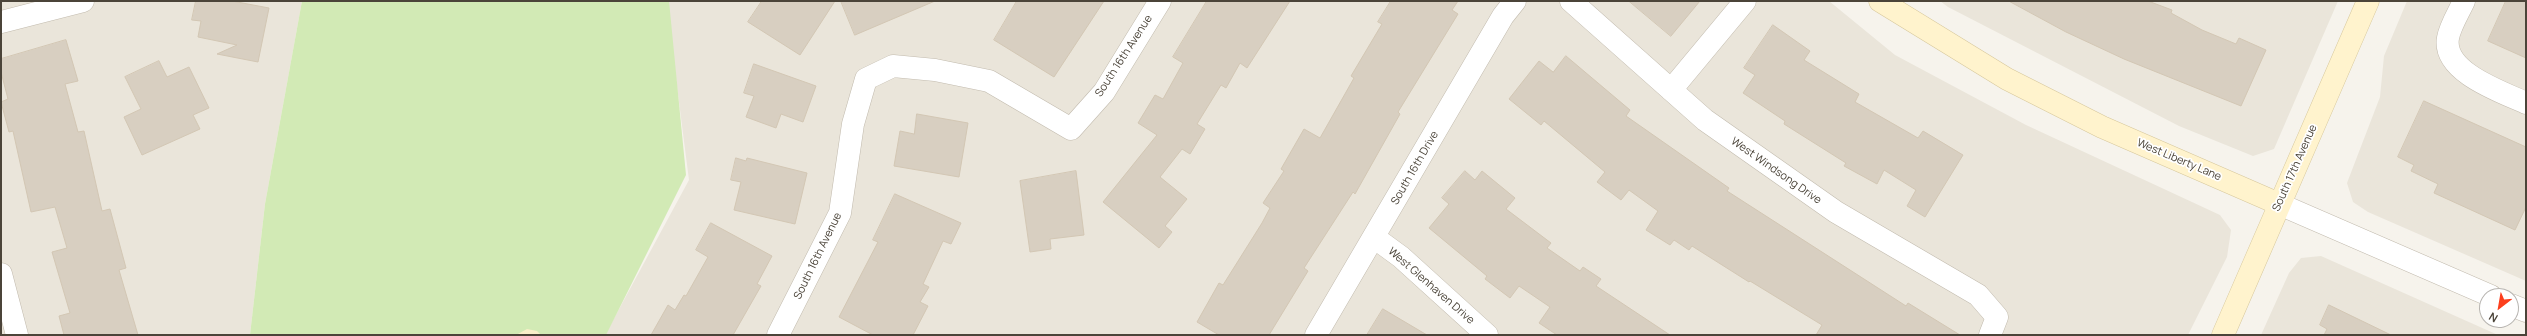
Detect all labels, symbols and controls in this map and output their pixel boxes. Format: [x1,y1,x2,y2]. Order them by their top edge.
street label: South 16th Avenue [1093,13,1155,99]
street label: South 17th Avenue [2270,123,2320,213]
street label: South 16th Drive [1389,129,1441,207]
street label: West Windsong Drive [1728,135,1824,207]
street label: West Liberty Lane [2135,136,2223,184]
street label: South 16th Avenue [791,210,845,302]
street label: West Glenhaven Drive [1385,245,1477,327]
north arrow [2479,288,2519,328]
text: N [2486,309,2500,326]

